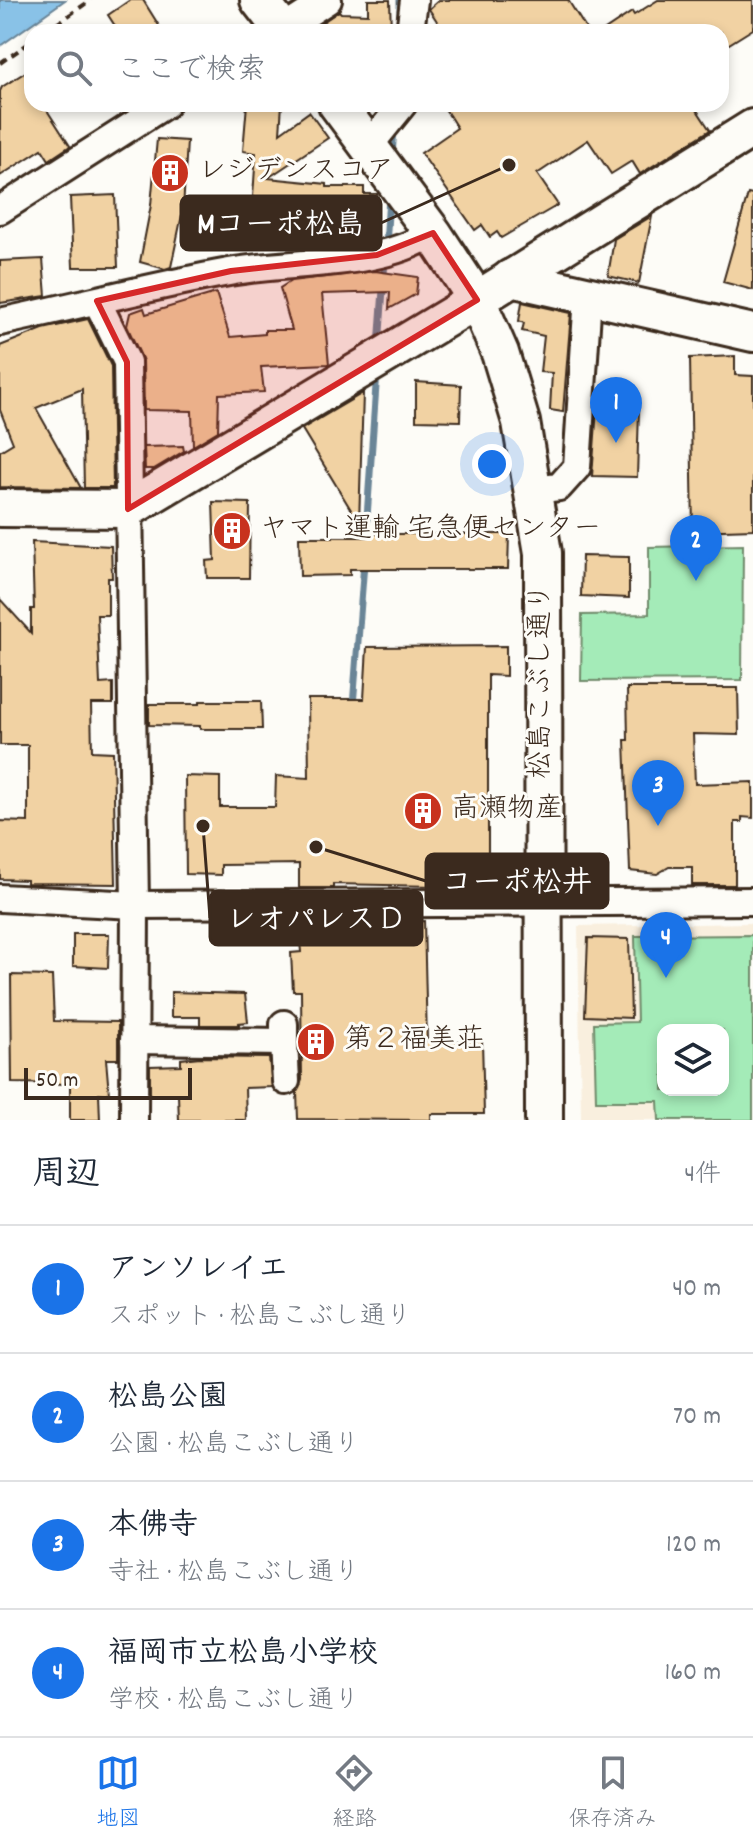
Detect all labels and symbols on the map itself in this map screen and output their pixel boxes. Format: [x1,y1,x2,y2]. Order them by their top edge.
building icon: レジデンスコア [149,152,191,194]
place label: レジデンスコア [198,153,394,193]
callout: Mコーポ松島 [181,196,381,250]
text: Mコーポ松島 [197,206,365,249]
pin: 1 [590,377,642,443]
your location [472,444,512,484]
building icon: ヤマト運輸 宅急便センター [211,510,253,552]
place label: ヤマト運輸 宅急便センター [260,511,601,551]
pin: 2 [670,515,722,581]
street label: 松島こぶし通り [523,583,563,779]
pin: 3 [632,760,684,826]
building icon: 高瀬物産 [402,790,444,832]
place label: 高瀬物産 [451,791,563,831]
callout: コーポ松井 [426,854,608,908]
text: コーポ松井 [442,864,592,907]
callout: レオパレスＤ [210,891,422,945]
text: レオパレスＤ [226,901,406,944]
pin: 4 [640,912,692,978]
building icon: 第２福美荘 [295,1021,337,1063]
place label: 第２福美荘 [344,1022,484,1062]
scale bar [24,1064,192,1100]

